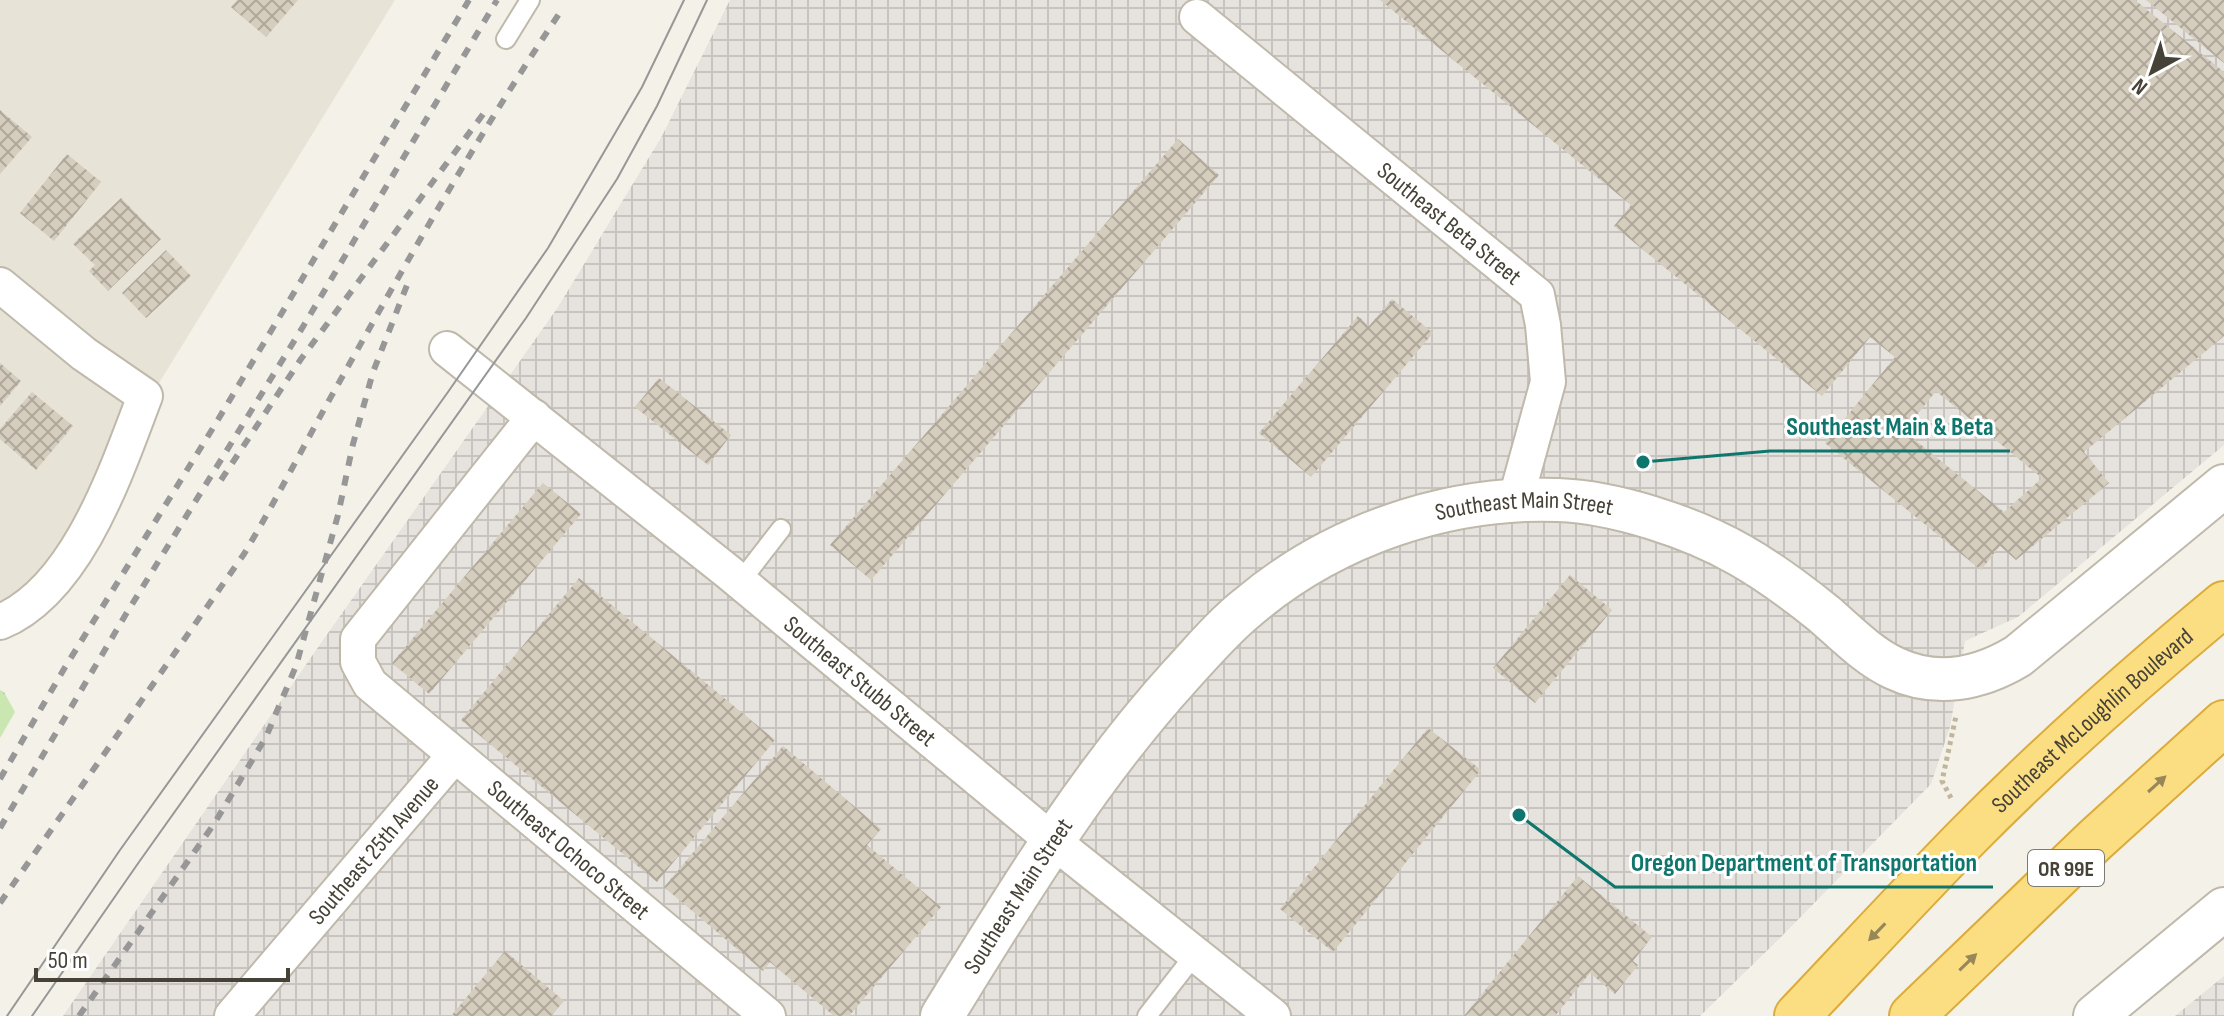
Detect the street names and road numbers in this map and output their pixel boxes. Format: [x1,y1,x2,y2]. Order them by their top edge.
street label: Southeast Beta Street [1371,156,1527,291]
street label: Southeast Main Street [1432,486,1616,527]
street label: Southeast Stubb Street [778,610,942,753]
street label: Southeast McLoughlin Boulevard [1986,622,2199,819]
street label: Southeast 25th Avenue [302,770,445,931]
street label: Southeast Ochoco Street [481,774,655,926]
street label: Southeast Main Street [958,813,1079,979]
road number: OR 99E [2028,850,2104,886]

